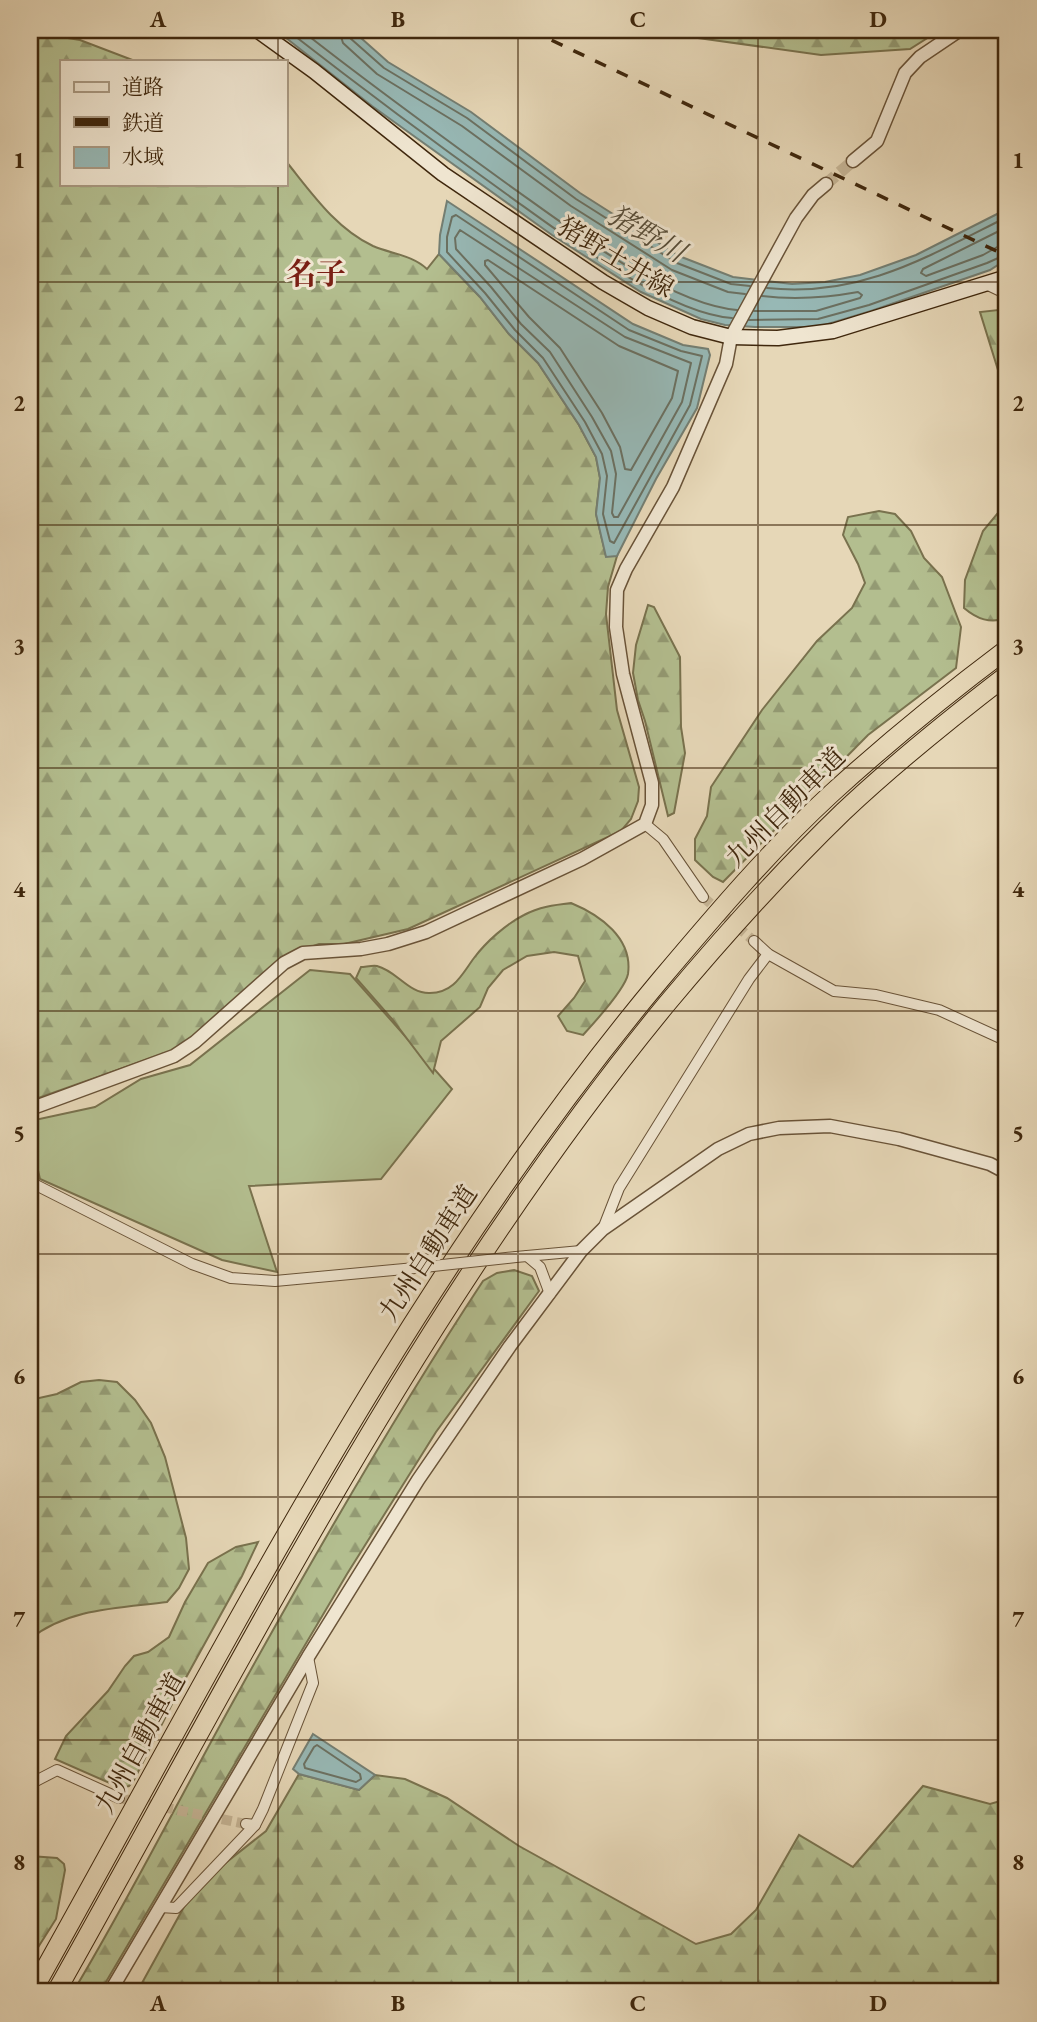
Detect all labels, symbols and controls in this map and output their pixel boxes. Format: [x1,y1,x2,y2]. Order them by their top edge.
text: A [149,4,167,34]
text: B [391,4,405,34]
text: C [630,4,646,34]
text: D [869,4,887,34]
legend [60,60,287,186]
text: 道路 [122,73,164,100]
text: 鉄道 [122,109,164,136]
text: 水域 [122,143,164,170]
text: 1 [13,145,25,175]
text: 1 [1012,145,1024,175]
water label: 猪野川 [602,196,695,271]
street label: 猪野土井線 [552,209,680,305]
district label: 名子 [286,254,346,293]
text: 2 [13,388,25,418]
text: 2 [1012,388,1024,418]
text: 3 [13,631,25,661]
text: 3 [1012,631,1024,661]
street label: 九州自動車道 [718,740,852,874]
text: 4 [13,874,26,904]
text: 4 [1012,874,1025,904]
text: 5 [13,1118,25,1148]
text: 5 [1012,1118,1024,1148]
street label: 九州自動車道 [371,1178,485,1328]
text: 6 [13,1361,25,1391]
text: 6 [1012,1361,1024,1391]
text: 7 [13,1604,26,1634]
text: 7 [1012,1604,1025,1634]
street label: 九州自動車道 [87,1667,193,1819]
text: 8 [13,1847,25,1877]
text: 8 [1012,1847,1024,1877]
text: A [149,1988,167,2018]
text: B [391,1988,405,2018]
text: C [630,1988,646,2018]
text: D [869,1988,887,2018]

